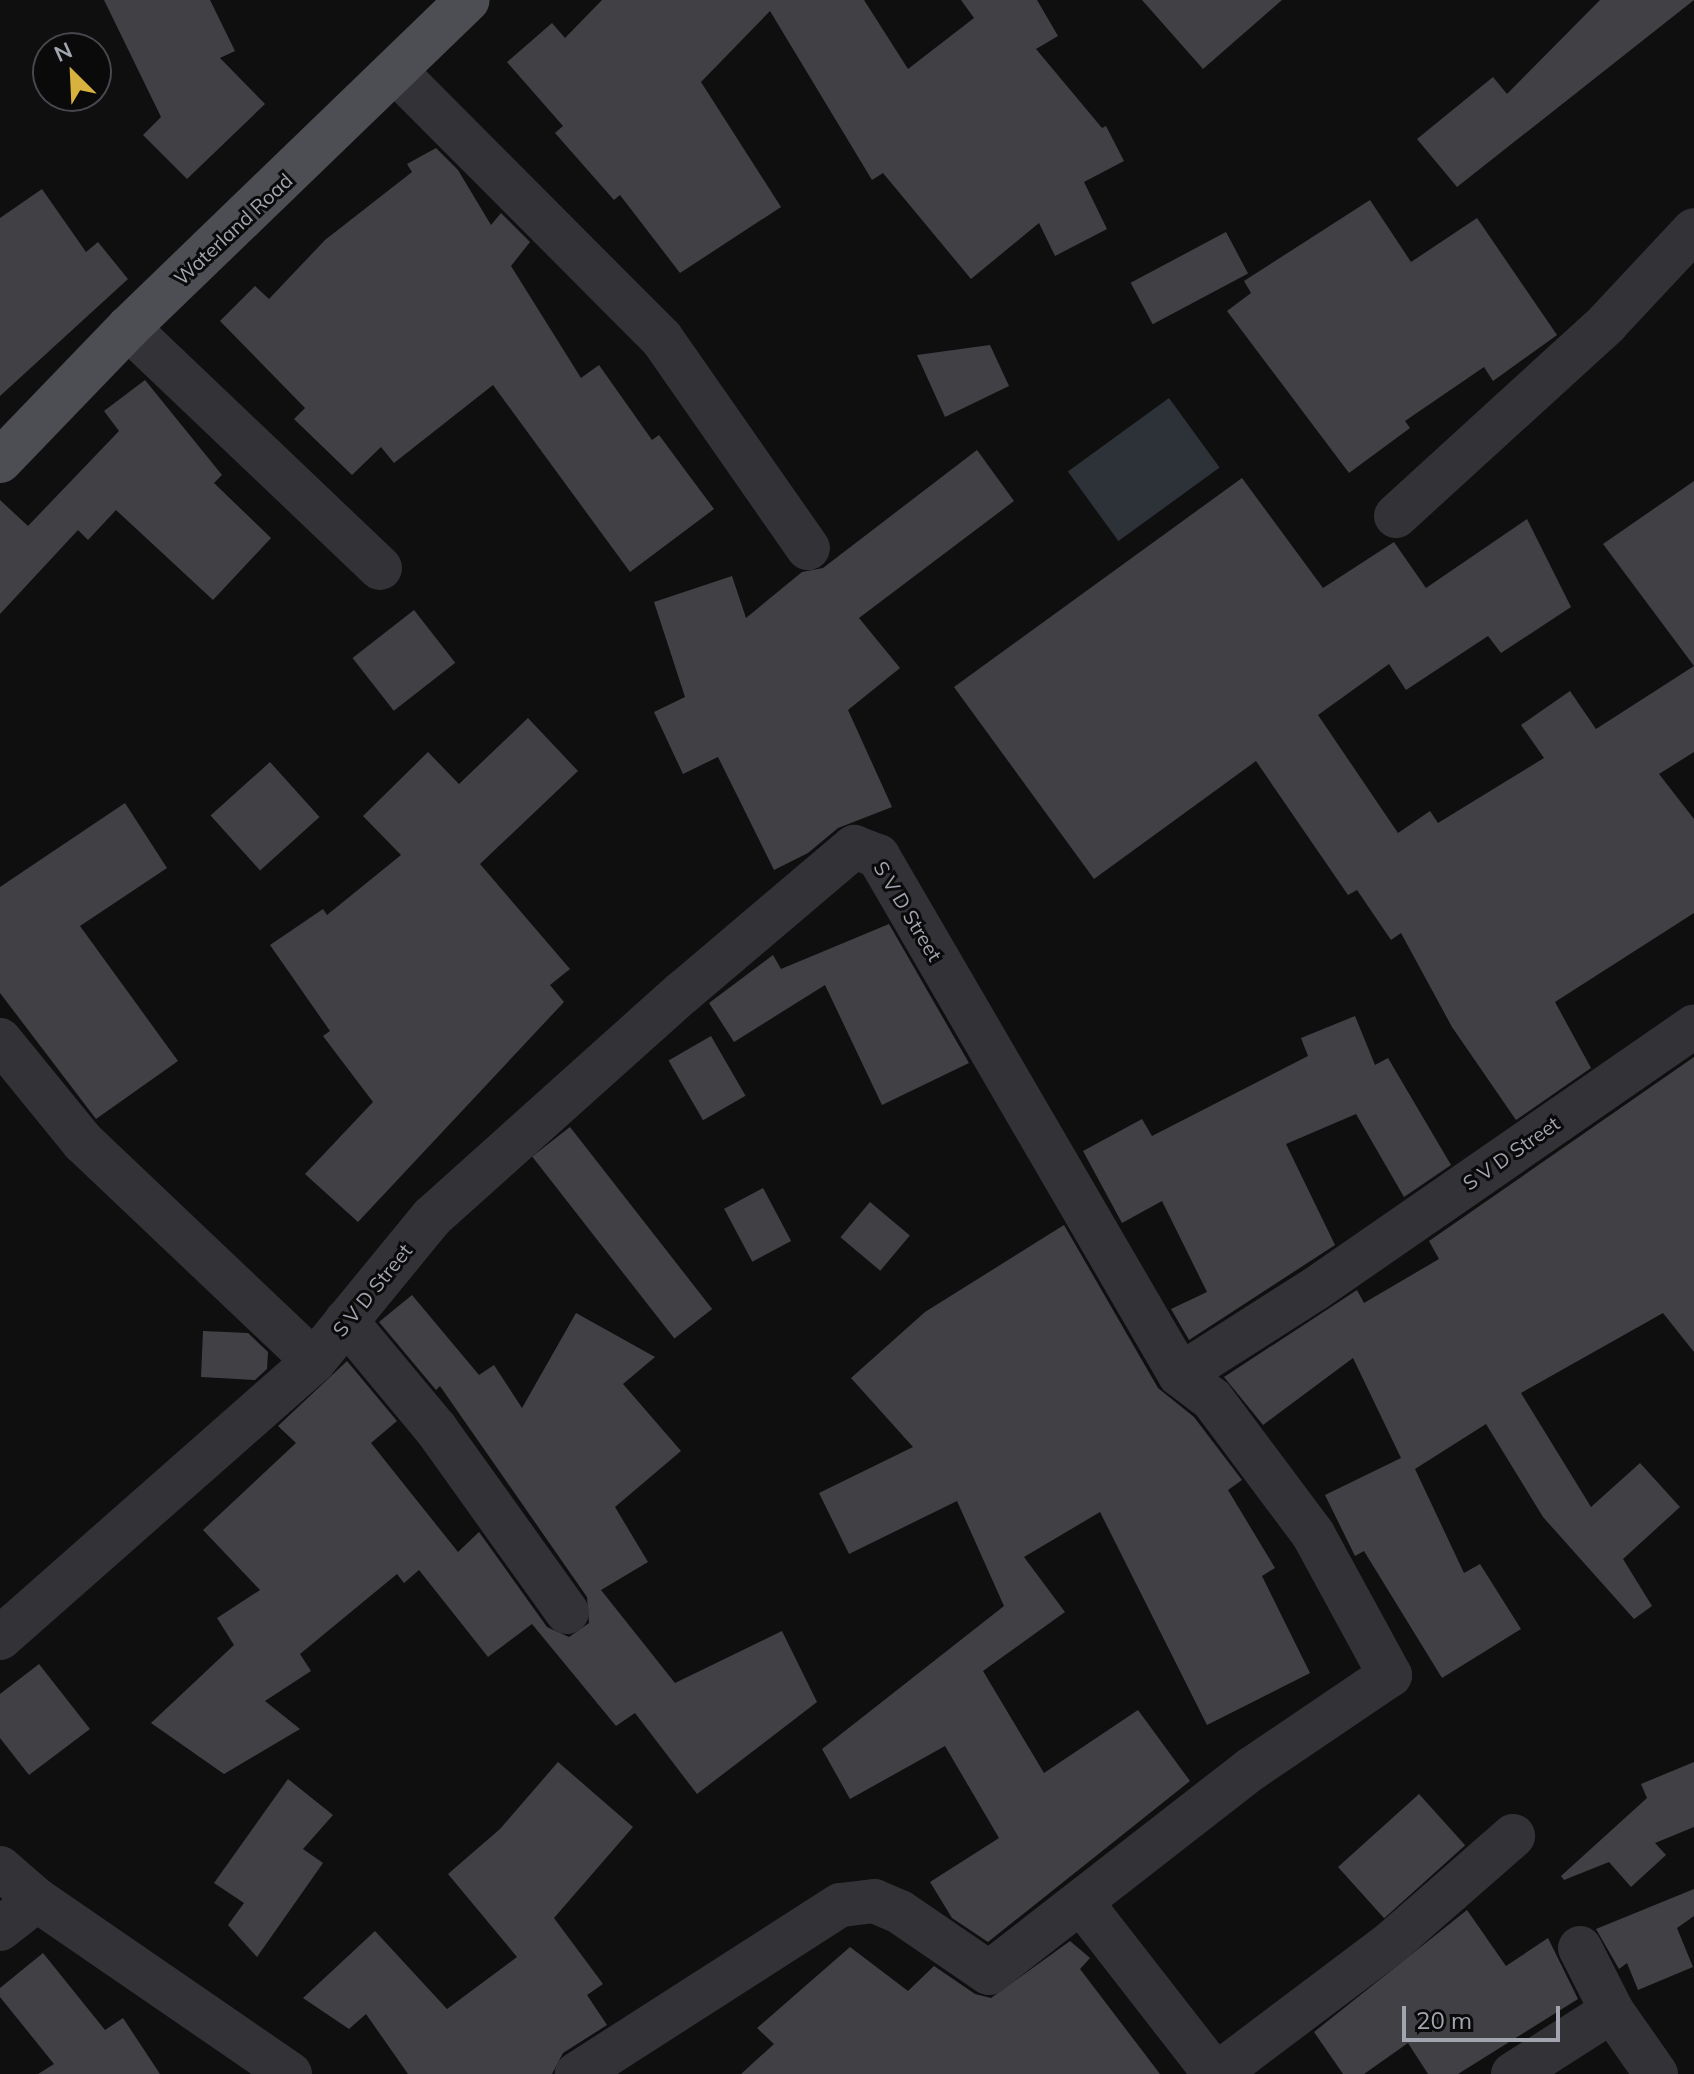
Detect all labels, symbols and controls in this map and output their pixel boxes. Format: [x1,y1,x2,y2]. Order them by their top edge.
north arrow [32,32,112,112]
text: N [50,36,76,68]
street label: Waterland Road [169,168,297,290]
street label: S V D Street [869,857,947,965]
street label: S V D Street [1458,1111,1564,1195]
street label: S V D Street [327,1239,417,1341]
scale bar [1406,1990,1564,2040]
text: 20 m [1416,2005,1472,2035]

